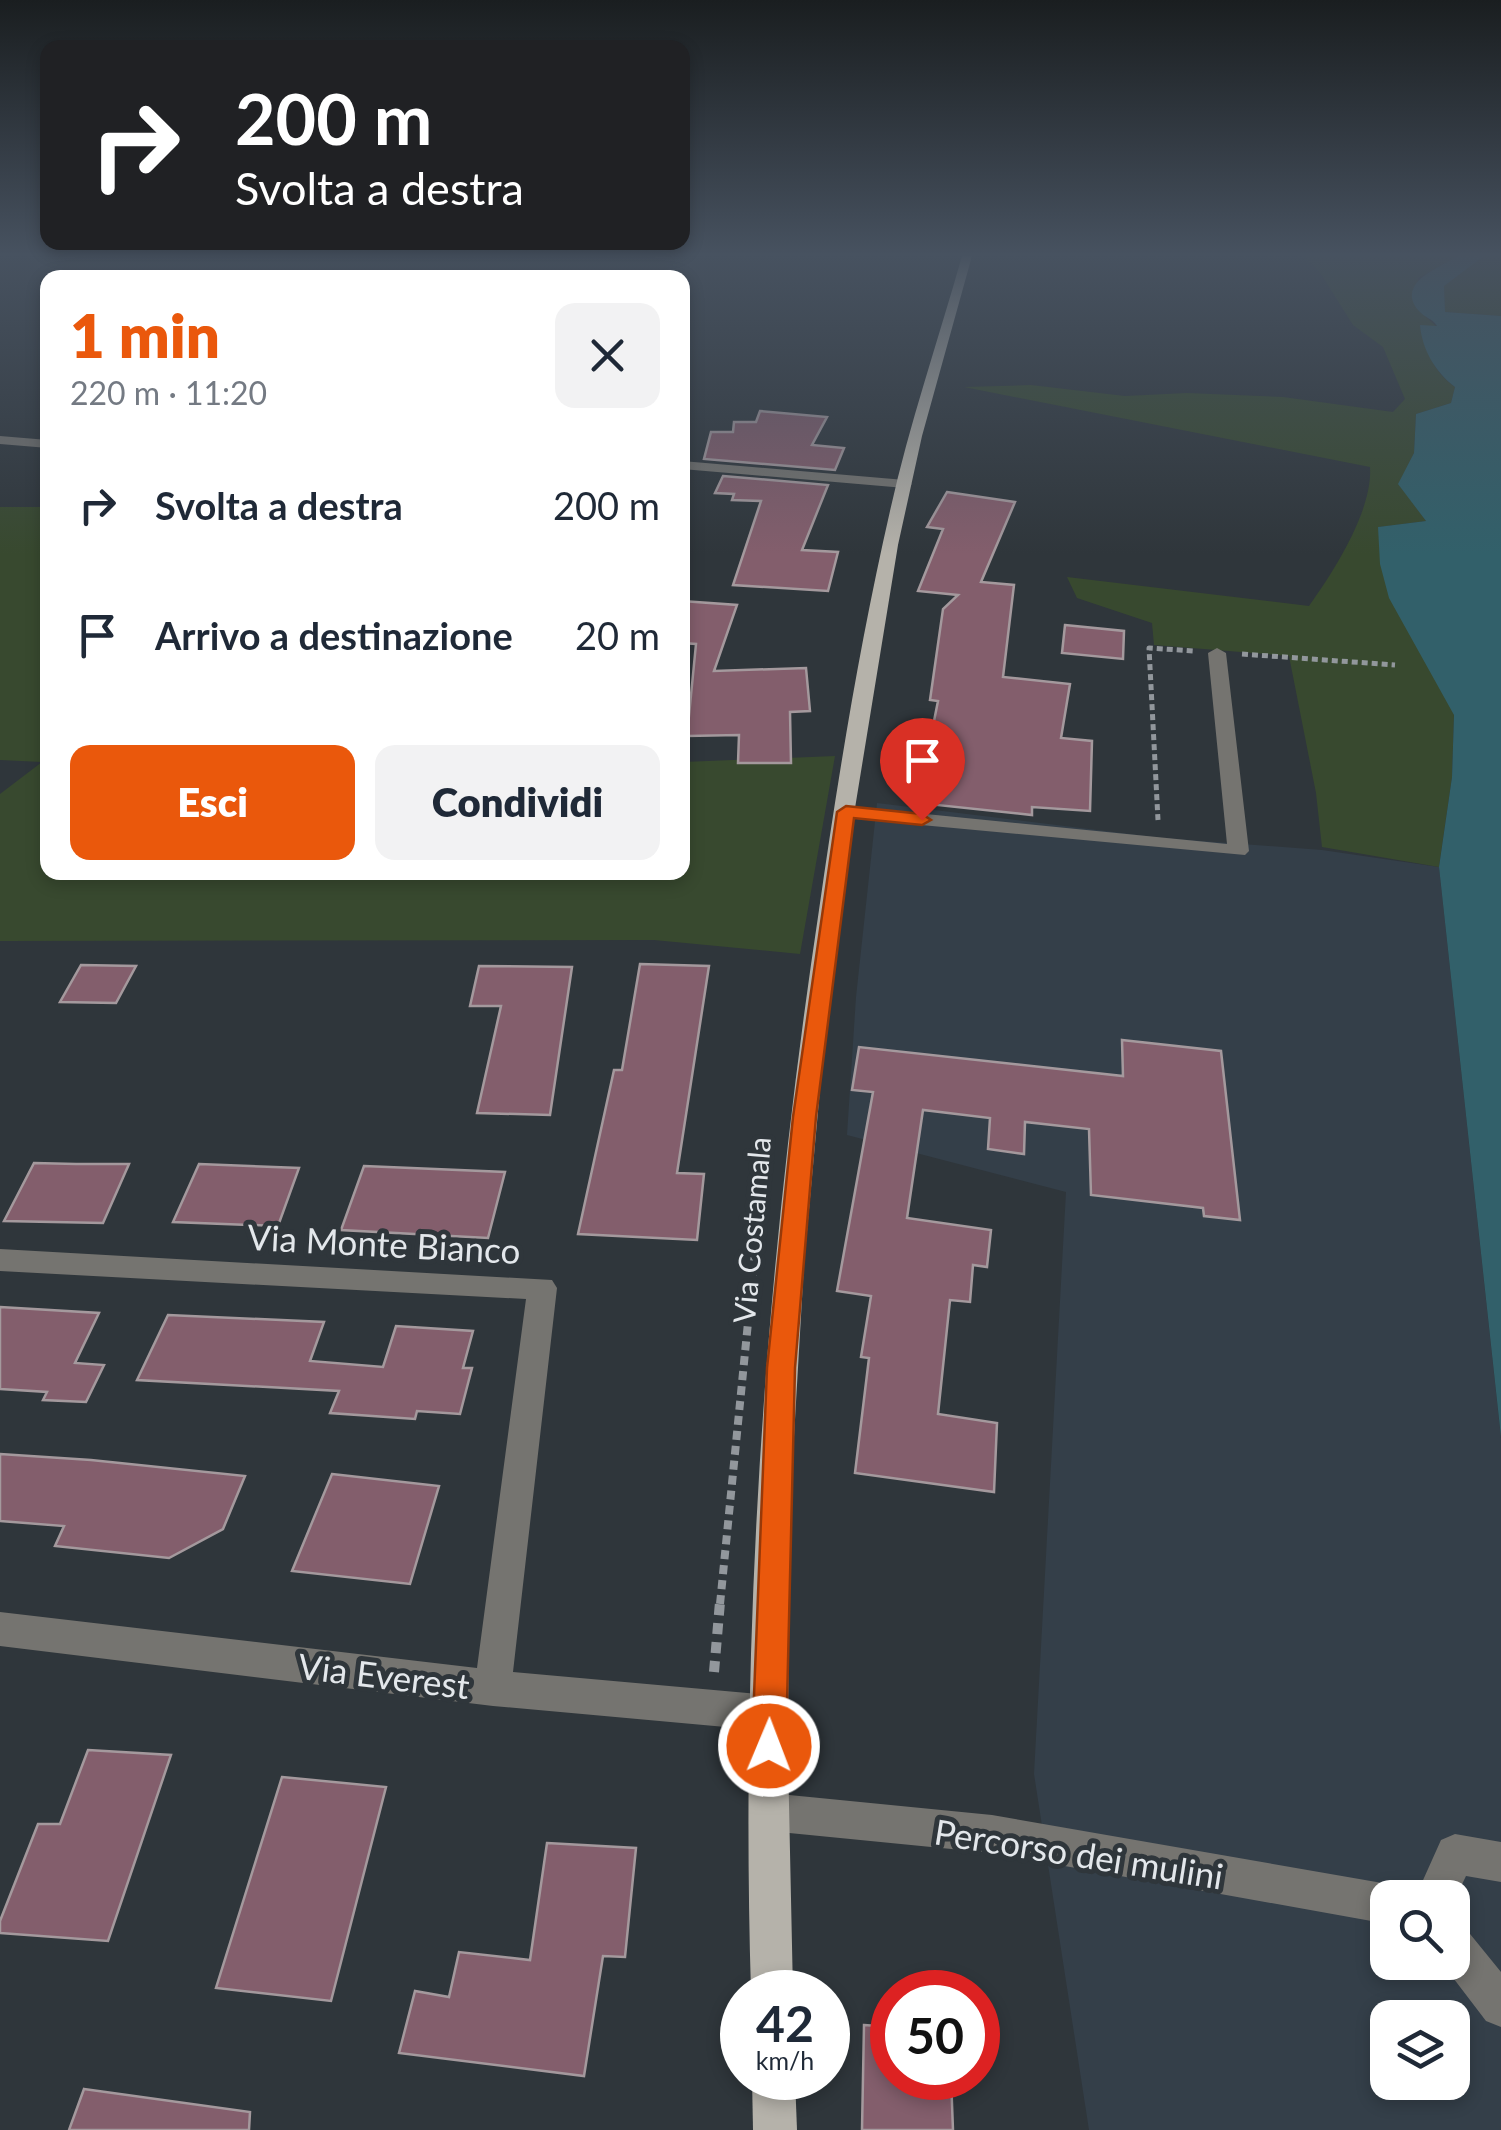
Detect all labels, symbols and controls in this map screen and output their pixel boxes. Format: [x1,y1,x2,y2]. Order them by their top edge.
text: 200 m [235,76,432,160]
icon: right [70,80,200,210]
text: Svolta a destra [235,161,524,215]
text: 1 min [70,299,220,371]
button: close [555,303,660,408]
text: 220 m · 11:20 [70,373,267,412]
icon: right [70,478,125,533]
text: Svolta a destra [155,482,403,528]
text: 200 m [553,482,660,528]
icon: arrive [70,608,125,663]
text: Arrivo a destinazione [155,612,513,658]
text: 20 m [575,612,660,658]
pin [880,718,965,821]
icon: arrive [895,733,950,788]
button: Esci [70,745,355,860]
button: Condividi [375,745,660,860]
street label: Via Costamala [725,1135,777,1325]
street label: Via Monte Bianco [246,1215,522,1271]
street label: Via Everest [296,1644,472,1706]
position arrow [717,1694,821,1798]
street label: Percorso dei mulini [932,1809,1226,1897]
map controls [1370,1880,1470,2100]
button: search [1370,1880,1470,1980]
speed limit sign: 50 [870,1970,1000,2100]
text: 42 [756,1993,814,2053]
button: layers [1370,2000,1470,2100]
text: km/h [756,2045,814,2075]

